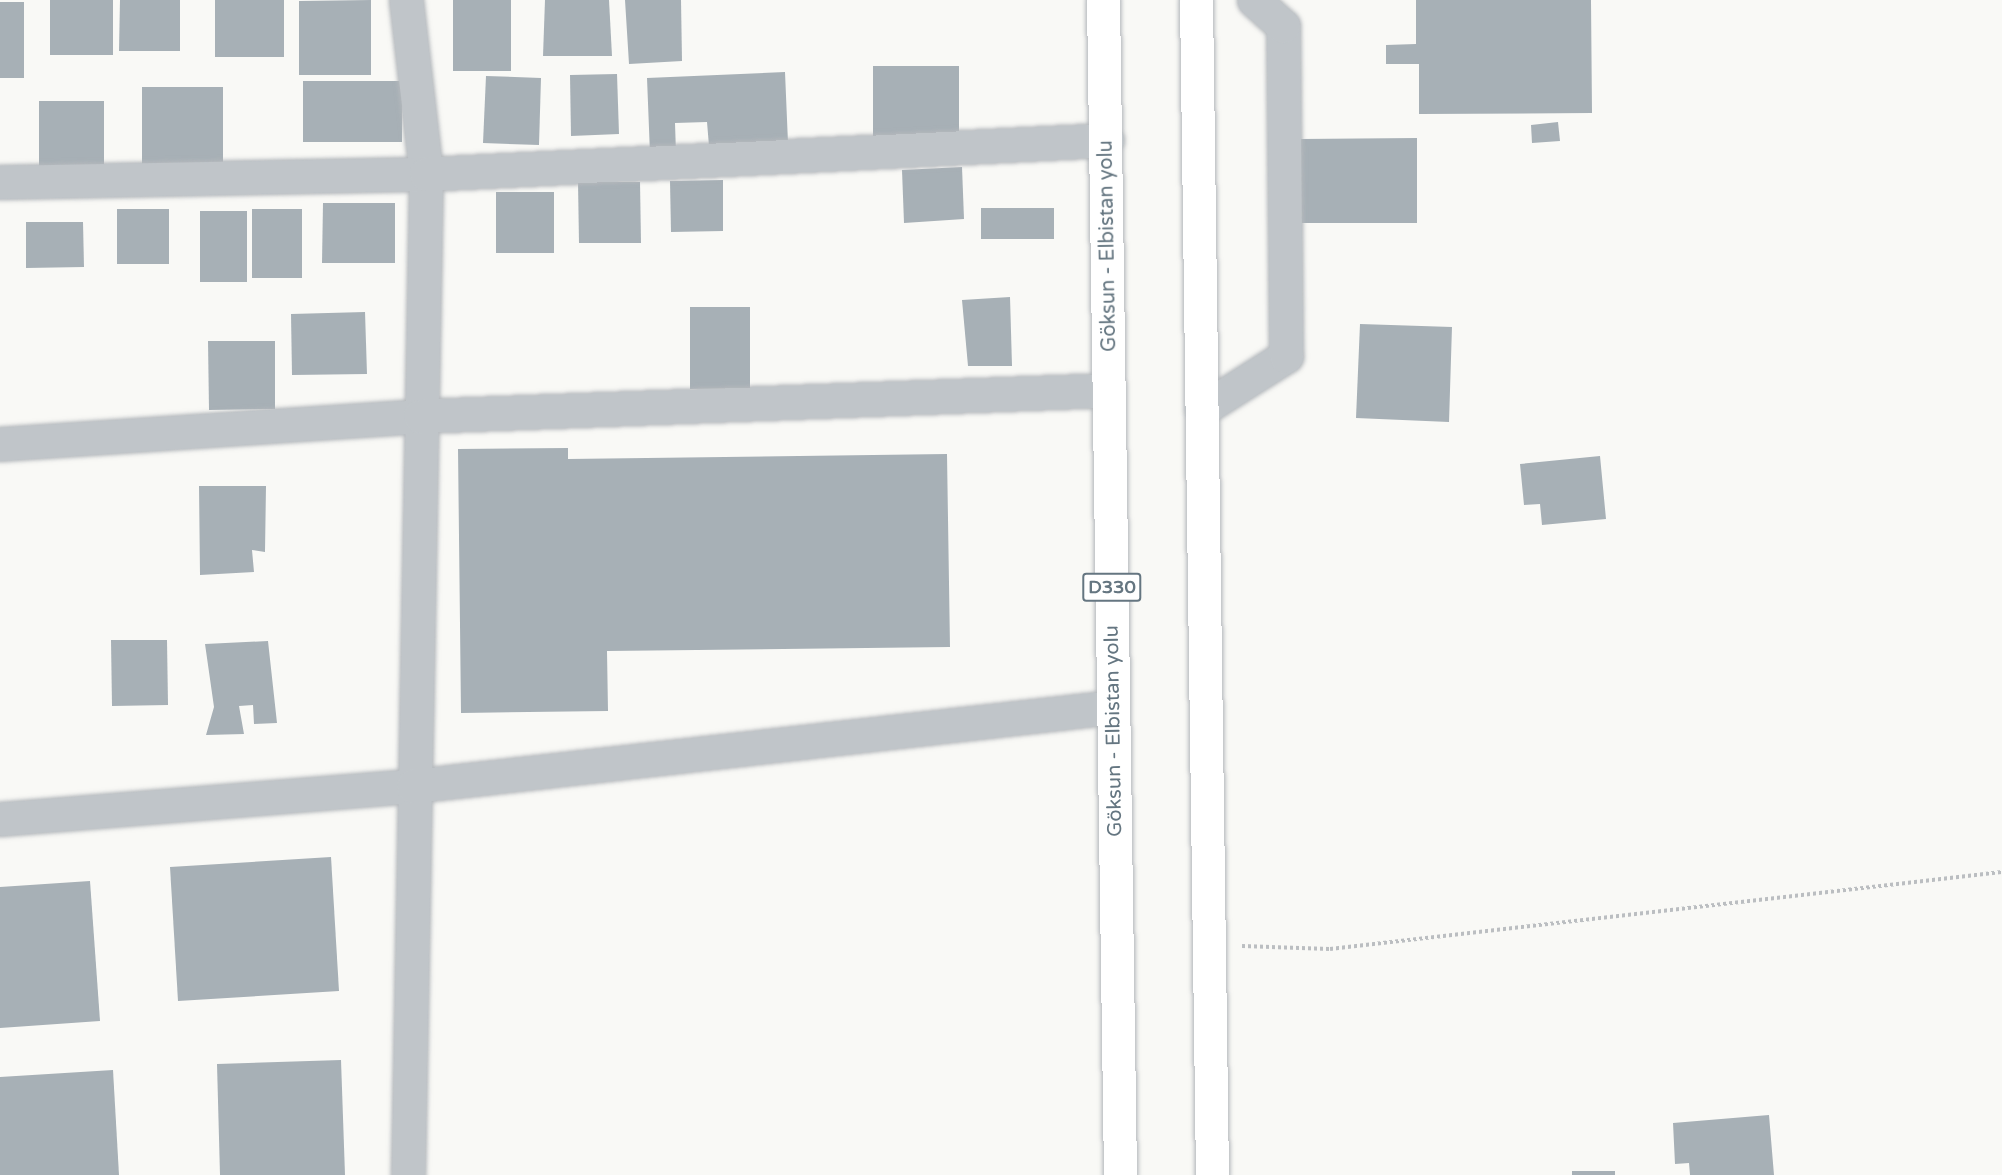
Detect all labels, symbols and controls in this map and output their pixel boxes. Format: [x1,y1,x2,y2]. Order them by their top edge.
street label: Göksun - Elbistan yolu [1094,140,1122,352]
road number: D330 [1082,572,1142,602]
street label: Göksun - Elbistan yolu [1100,625,1128,837]

